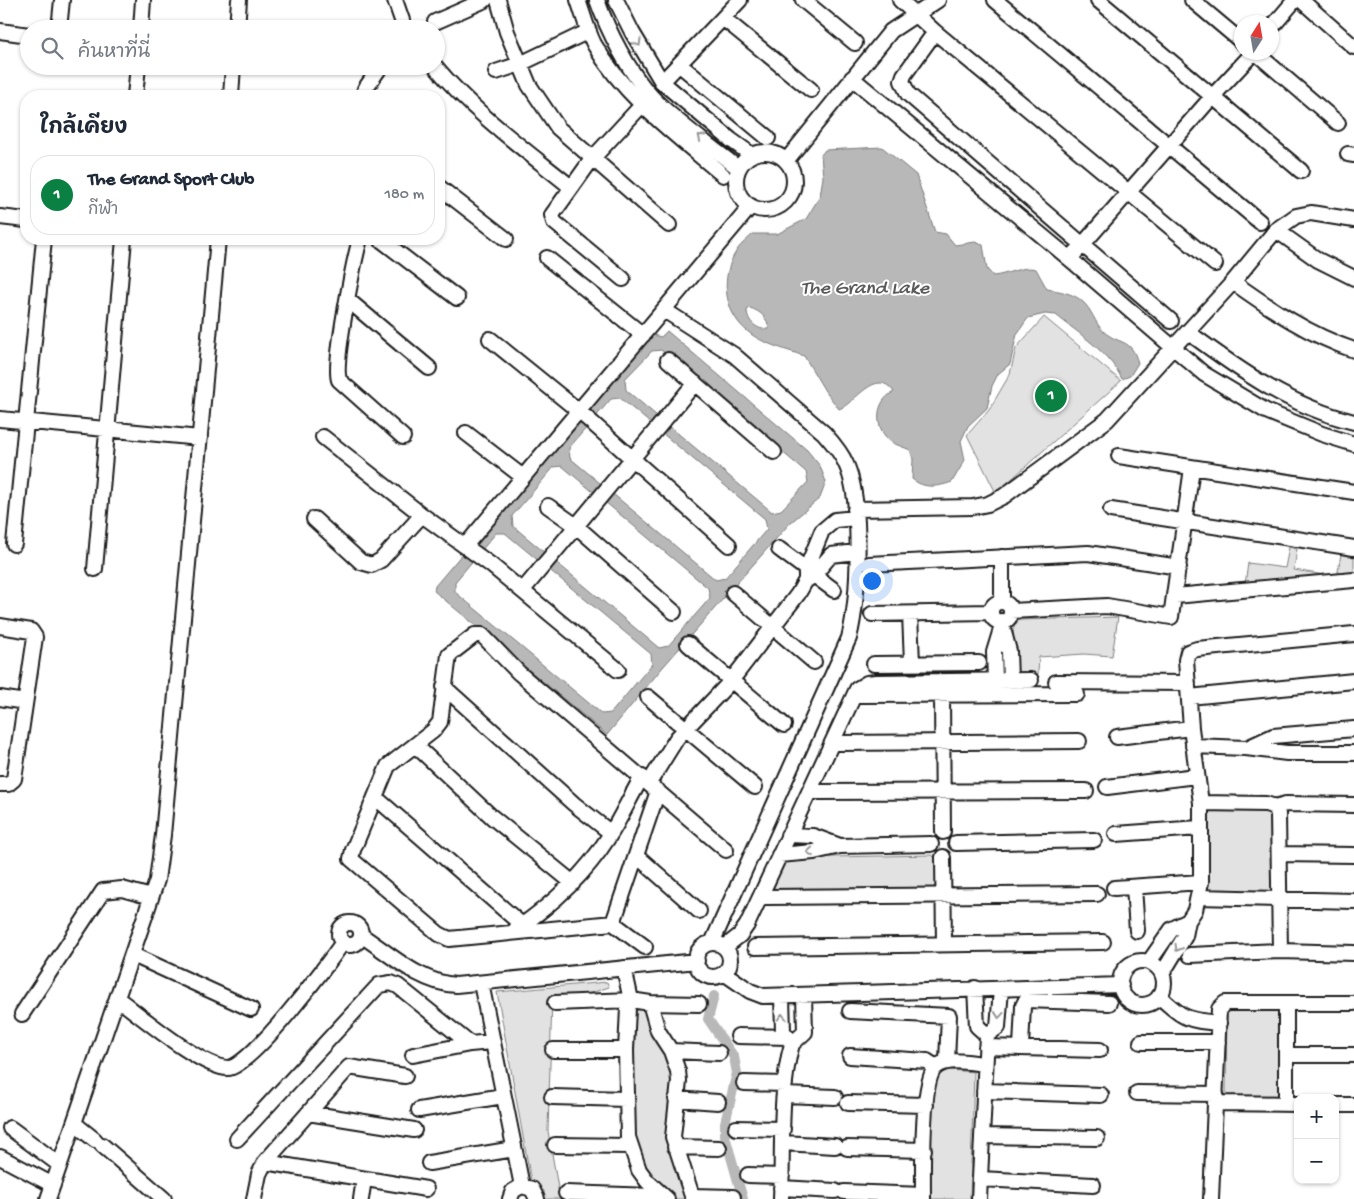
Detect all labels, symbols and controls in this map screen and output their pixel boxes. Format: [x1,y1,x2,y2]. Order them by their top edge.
north arrow [1234,15,1279,60]
search box [20,20,445,75]
icon: search [38,34,66,62]
one-way arrow [632,38,642,47]
text: ค้นหาที่นี่ [78,42,150,65]
text: ใกล้เคียง [40,117,127,142]
one-way arrow [697,134,706,143]
text: The Grand Sport Club [88,169,254,192]
text: 1 [54,186,60,205]
text: 180 m [385,186,424,205]
text: กีฬา [88,202,118,221]
water label: The Grand Lake [801,278,930,301]
pin: 1 [1035,377,1067,415]
your location [859,568,885,594]
one-way arrow [806,846,814,857]
one-way arrow [1174,943,1184,952]
one-way arrow [994,1011,1005,1019]
one-way arrow [777,1013,788,1021]
map controls [1294,1094,1339,1184]
button: + [1294,1094,1339,1139]
button: − [1294,1139,1339,1184]

